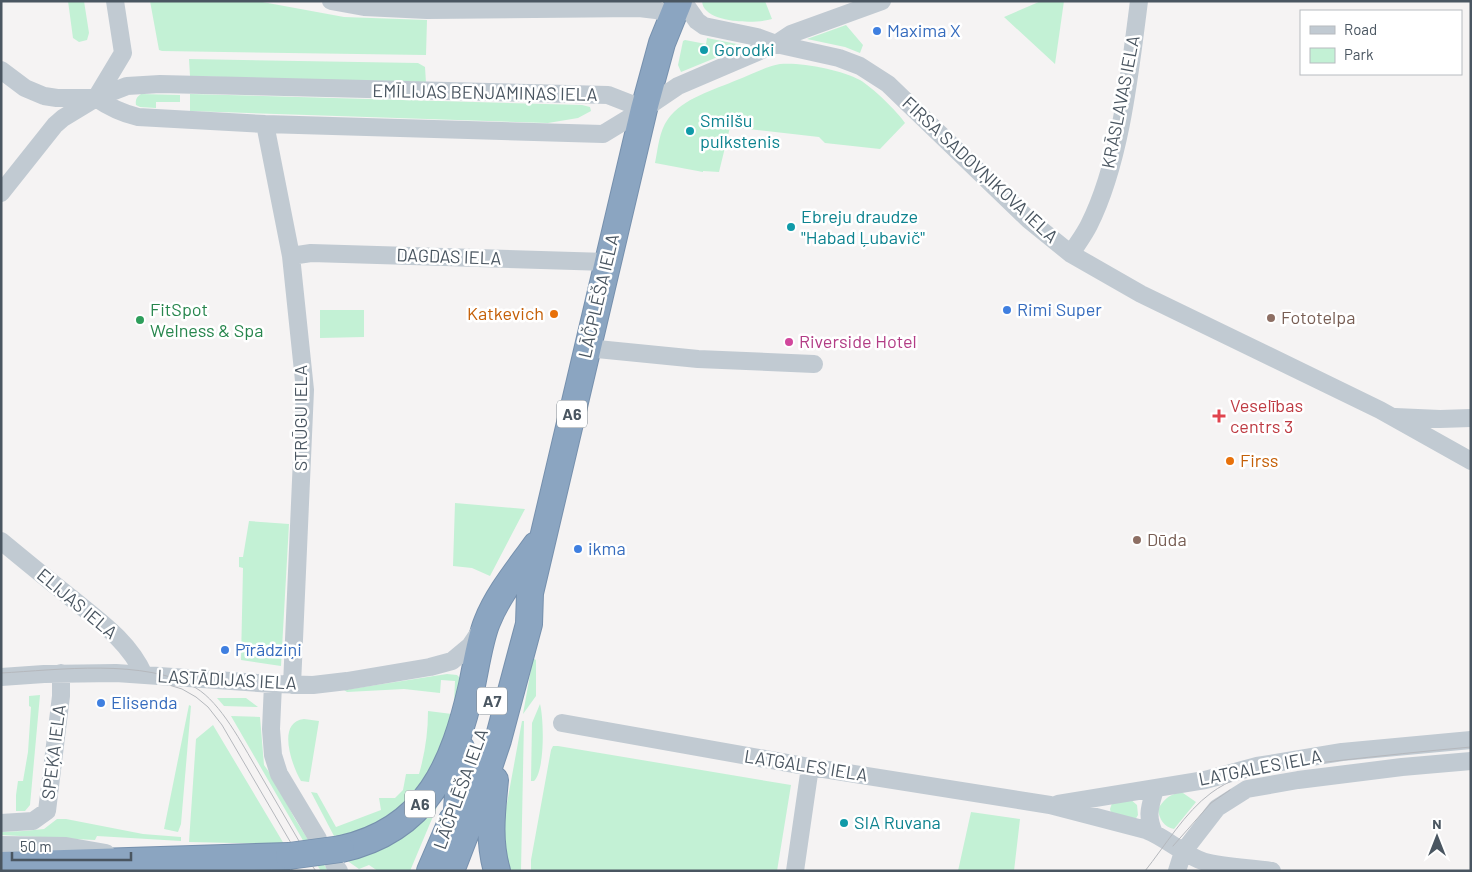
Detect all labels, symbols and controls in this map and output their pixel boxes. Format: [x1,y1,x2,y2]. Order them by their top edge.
legend [1300,10,1462,75]
place label: Maxima X [887,19,961,41]
text: Road [1344,20,1377,38]
marker: Maxima X [871,25,883,37]
street label: KRĀSLAVAS IELA [1096,33,1144,170]
place label: Gorodki [714,38,775,60]
marker: Gorodki [698,44,710,56]
text: Park [1344,45,1374,63]
street label: EMĪLIJAS BENJAMIŅAS IELA [372,79,598,105]
street label: FIRSA SADOVŅIKOVA IELA [898,91,1063,247]
place label: Smilšu pulkstenis [700,109,780,152]
marker: Smilšu pulkstenis [684,125,696,137]
place label: Ebreju draudze "Habad Ļubavič" [801,205,925,248]
marker: Ebreju draudze "Habad Ļubavič" [785,221,797,233]
street label: LĀČPLĒŠA IELA [573,231,623,360]
street label: DAGDAS IELA [396,243,502,269]
place label: FitSpot Welness & Spa [150,298,263,341]
place label: Rimi Super [1017,298,1102,320]
place label: Katkevich [467,302,544,324]
marker: Rimi Super [1001,304,1013,316]
place label: Fototelpa [1281,306,1355,328]
marker: Katkevich [548,308,560,320]
marker: Fototelpa [1265,312,1277,324]
marker: FitSpot Welness & Spa [134,314,146,326]
place label: Riverside Hotel [799,330,917,352]
marker: Riverside Hotel [783,336,795,348]
street label: STRŪGU IELA [289,365,311,471]
place label: Veselības centrs 3 [1230,394,1303,437]
road number: A6 [557,400,587,428]
marker: Veselības centrs 3 [1212,409,1226,423]
place label: Firss [1240,449,1278,471]
marker: Firss [1224,455,1236,467]
place label: Dūda [1147,528,1187,550]
marker: Dūda [1131,534,1143,546]
place label: ikma [588,537,626,559]
marker: ikma [572,543,584,555]
street label: ELIJAS IELA [33,563,122,643]
place label: Pīrādziņi [235,638,302,660]
marker: Pīrādziņi [219,644,231,656]
street label: LASTĀDIJAS IELA [157,664,297,694]
road number: A7 [477,688,507,714]
place label: Elisenda [111,691,177,713]
marker: Elisenda [95,697,107,709]
street label: SPEĶA IELA [36,703,70,801]
street label: LĀČPLĒŠA IELA [428,725,492,852]
street label: LATGALES IELA [743,744,870,786]
street label: LATGALES IELA [1196,744,1323,790]
road number: A6 [405,791,435,818]
place label: SIA Ruvana [854,811,941,833]
north arrow [1412,812,1462,862]
text: N [1432,815,1442,832]
marker: SIA Ruvana [838,817,850,829]
scale bar [12,830,131,862]
text: 50 m [20,837,52,855]

